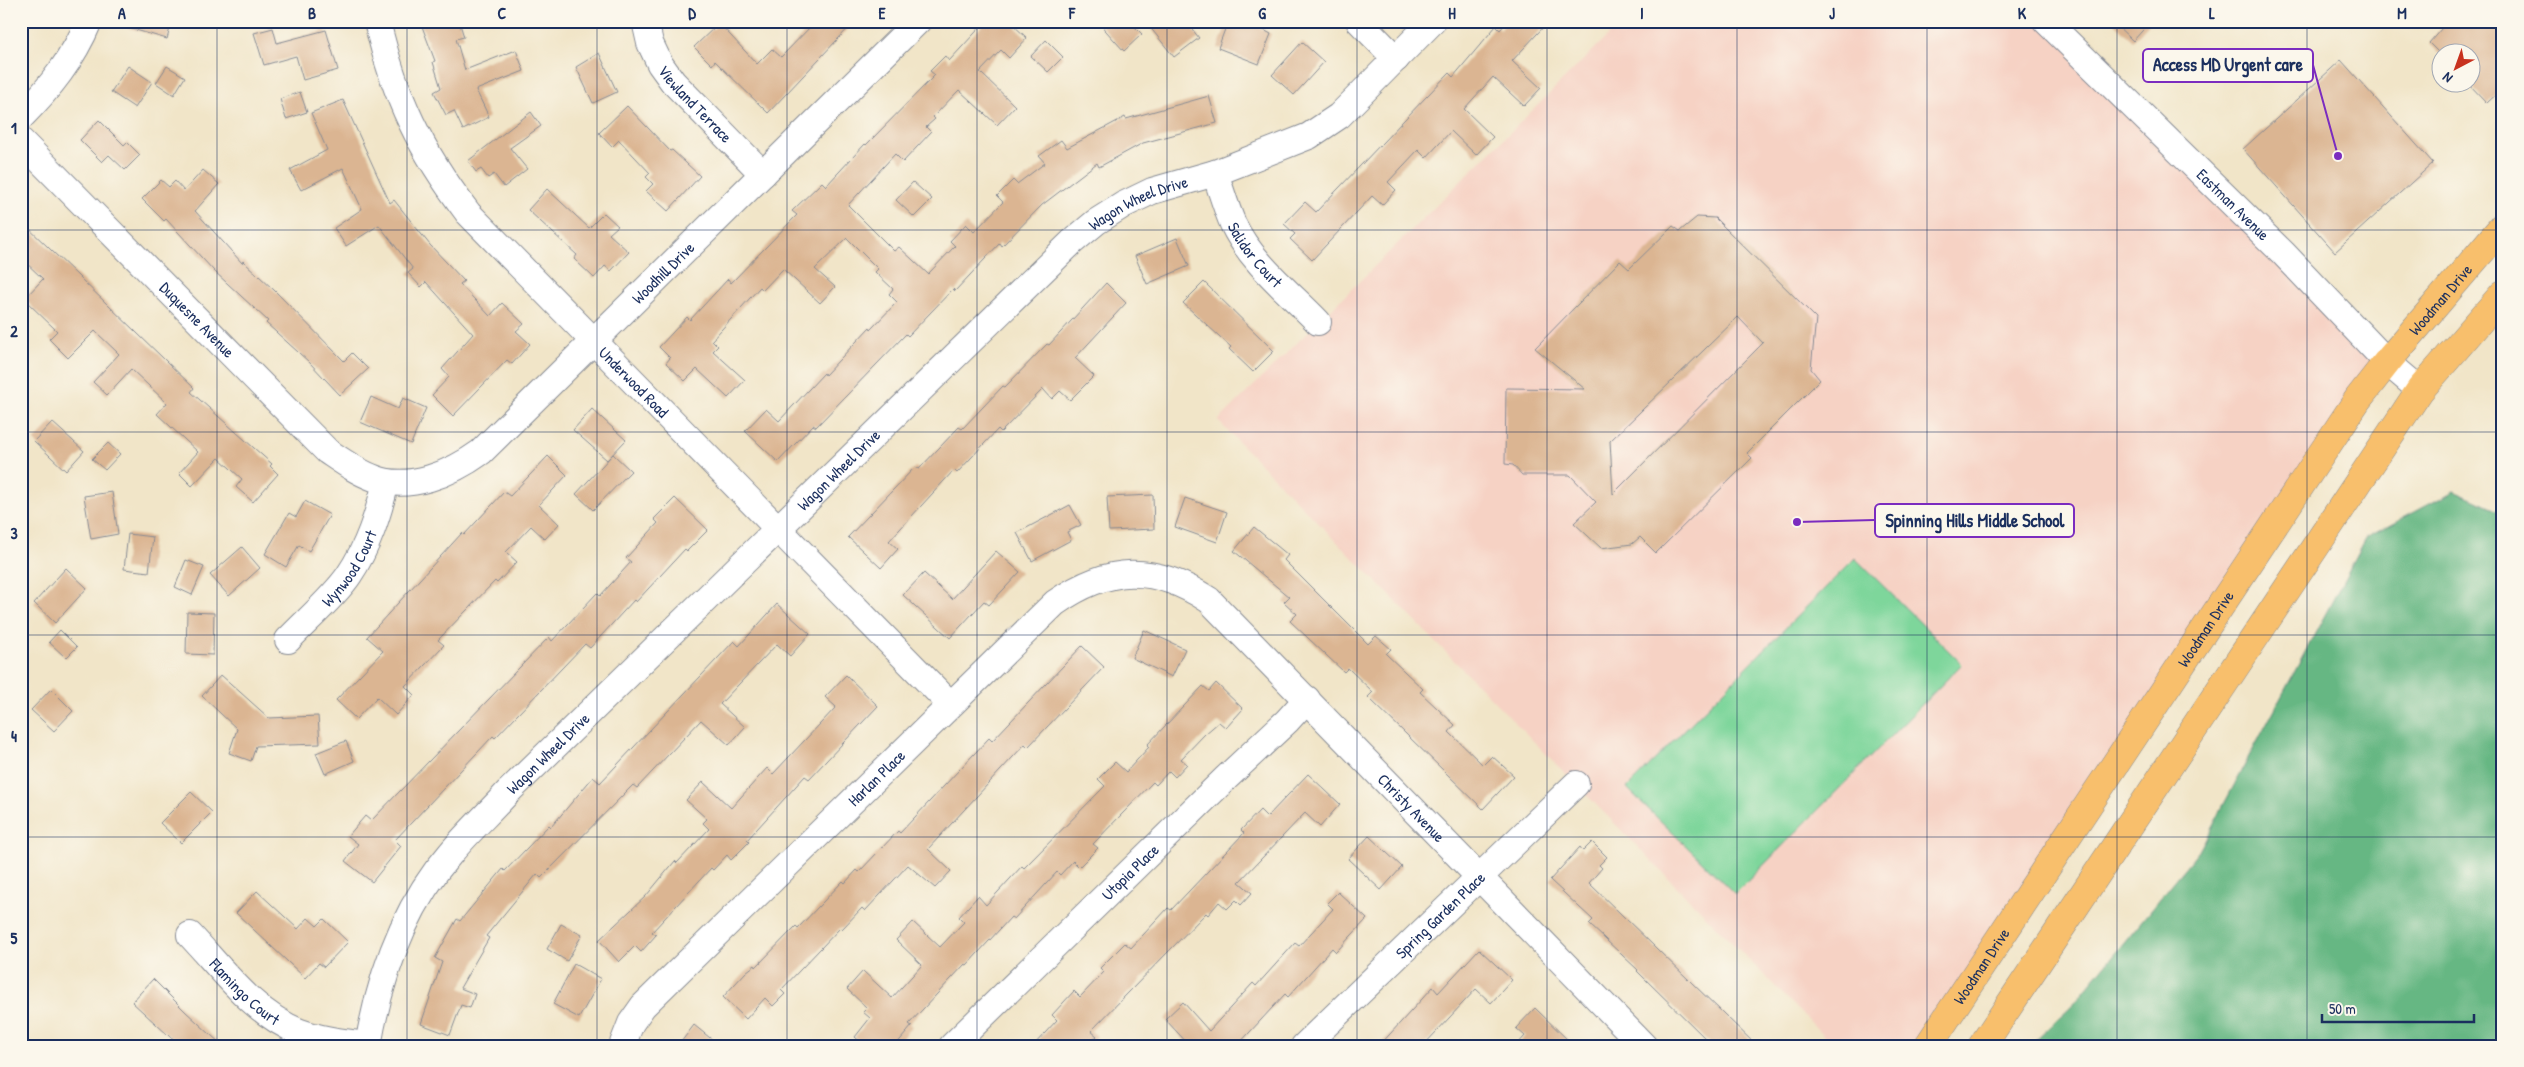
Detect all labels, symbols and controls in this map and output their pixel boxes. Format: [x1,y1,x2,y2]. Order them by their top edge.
text: A [118,2,126,24]
text: B [308,2,316,24]
text: C [498,2,507,24]
text: D [688,2,696,24]
text: E [878,2,886,24]
text: F [1068,2,1076,24]
text: G [1258,2,1266,24]
text: H [1448,2,1456,24]
text: I [1640,2,1644,24]
text: J [1829,2,1835,24]
text: K [2018,2,2027,24]
text: L [2209,2,2215,24]
text: M [2397,2,2407,24]
north arrow [2432,42,2482,92]
callout: Access MD Urgent care [2143,49,2313,82]
text: Access MD Urgent care [2153,52,2304,78]
street label: Viewland Terrace [653,60,738,148]
text: N [2438,68,2456,88]
text: 1 [11,117,17,139]
street label: Eastman Avenue [2192,164,2275,245]
street label: Wagon Wheel Drive [1083,170,1191,235]
street label: Salidor Court [1223,218,1288,292]
street label: Woodhill Drive [627,236,700,309]
street label: Woodman Drive [2404,259,2477,340]
street label: Duquesne Avenue [155,277,240,363]
text: 2 [10,320,18,342]
street label: Underwood Road [594,342,674,422]
street label: Wagon Wheel Drive [792,424,885,515]
callout: Spinning Hills Middle School [1875,504,2074,537]
text: Spinning Hills Middle School [1886,508,2066,534]
text: 3 [10,522,18,544]
street label: Wynwood Court [317,527,382,611]
street label: Woodman Drive [2172,586,2239,671]
street label: Wagon Wheel Drive [501,707,595,799]
text: 4 [11,725,17,747]
street label: Harlan Place [843,744,910,811]
street label: Christy Avenue [1373,768,1451,847]
street label: Utopia Place [1097,838,1164,905]
street label: Spring Garden Place [1391,866,1490,963]
street label: Woodman Drive [1948,923,2015,1008]
text: 5 [11,927,18,949]
street label: Flamingo Court [204,953,284,1030]
scale bar [2322,992,2474,1024]
text: 50 m [2329,998,2356,1019]

